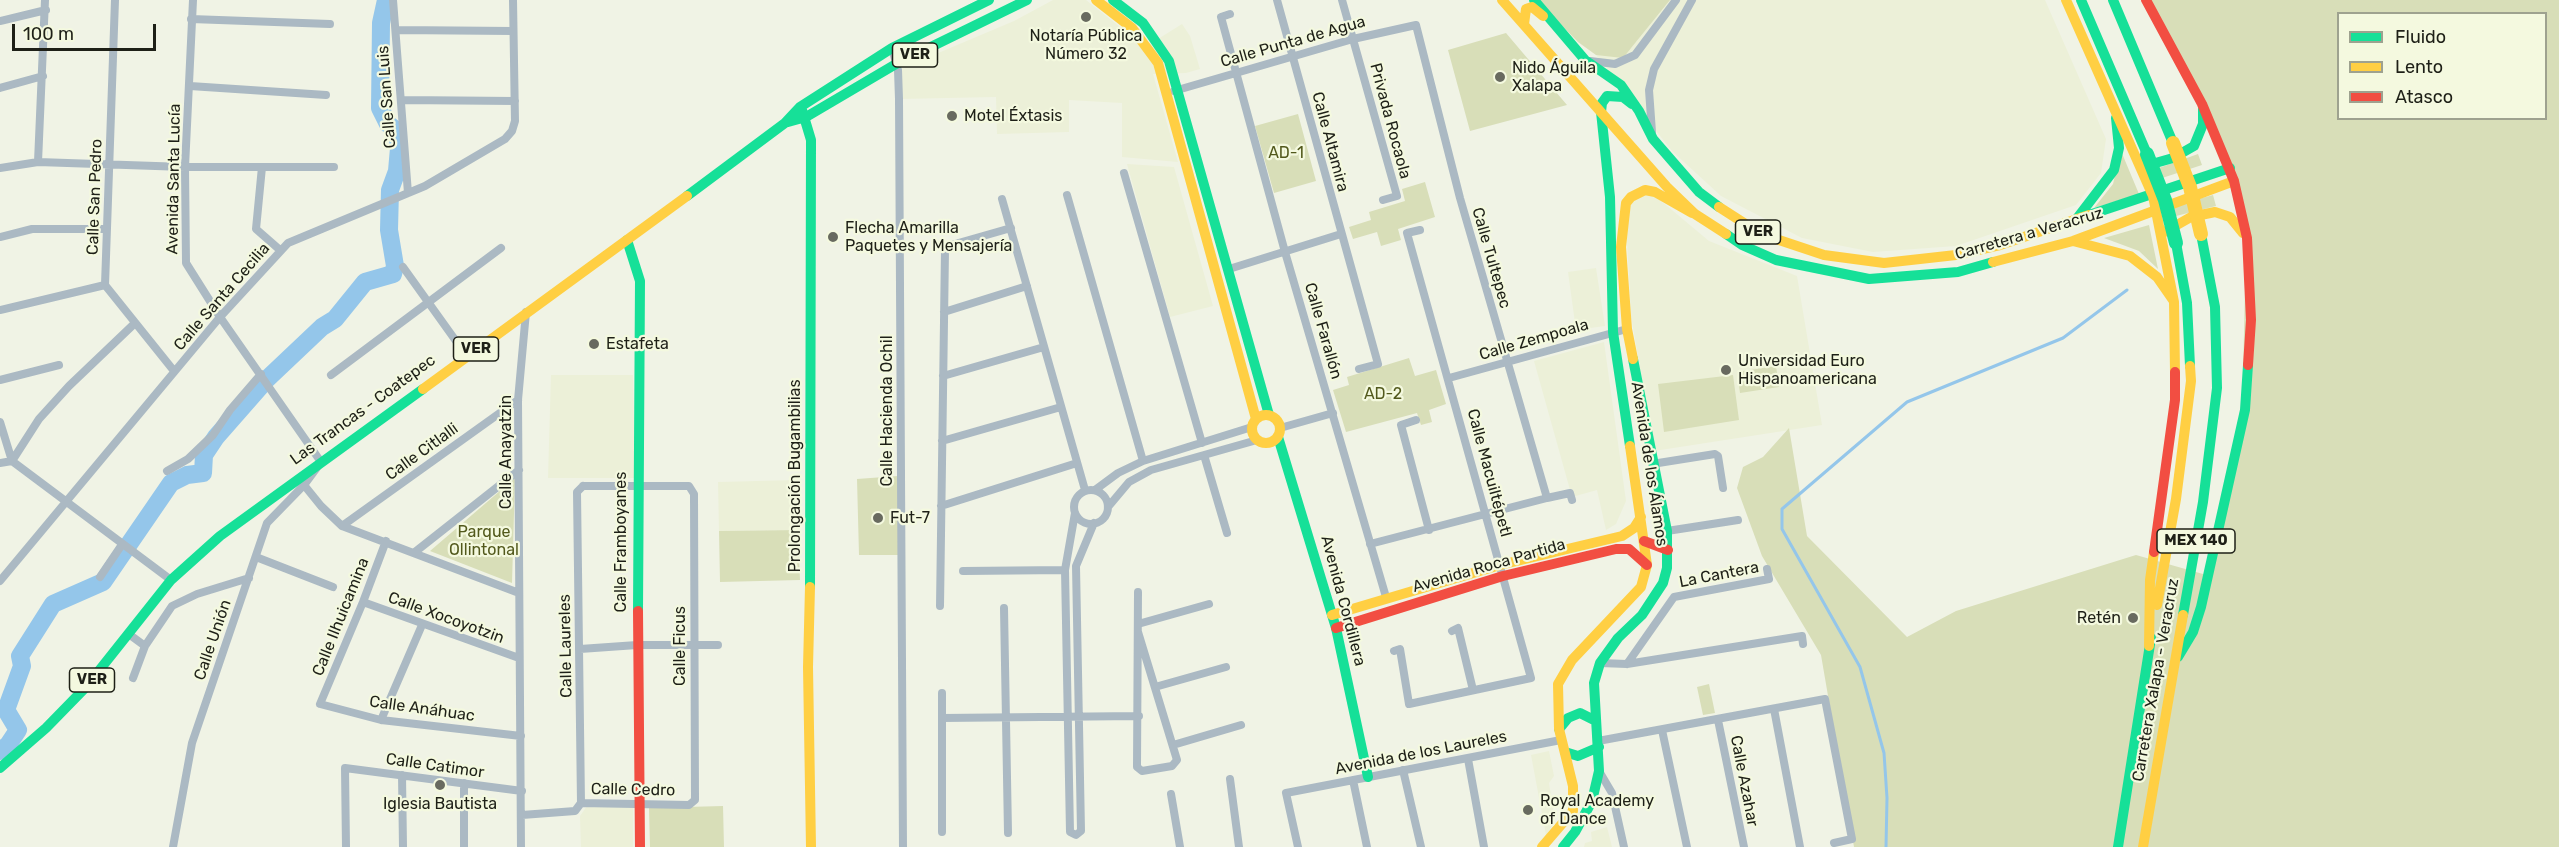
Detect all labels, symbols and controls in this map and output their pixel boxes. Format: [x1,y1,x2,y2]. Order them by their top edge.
marker: Notaría Pública Número 32 [1079,10,1093,24]
scale bar [15,12,159,50]
street label: Calle Punta de Agua [1218,12,1368,72]
legend [2337,12,2547,120]
text: 100 m [23,23,74,45]
place label: Notaría Pública Número 32 [1030,26,1142,64]
text: Fluido [2395,26,2446,48]
road number: VER [892,43,938,67]
street label: Calle San Luis [374,45,400,149]
text: Lento [2395,56,2443,78]
place label: Nido Águila Xalapa [1512,58,1596,96]
street label: Privada Rocaola [1365,61,1415,181]
marker: Nido Águila Xalapa [1493,70,1507,84]
text: Atasco [2395,86,2453,108]
street label: Calle Altamira [1307,90,1353,194]
street label: Avenida Santa Lucía [163,103,185,255]
place label: Motel Éxtasis [964,106,1062,126]
marker: Motel Éxtasis [945,109,959,123]
street label: Calle San Pedro [83,139,107,255]
park label: AD-1 [1268,143,1304,163]
street label: Carretera a Veracruz [1953,204,2105,264]
street label: Calle Tultepec [1467,205,1515,311]
place label: Flecha Amarilla Paquetes y Mensajería [845,218,1012,256]
road number: VER [1736,220,1780,244]
marker: Flecha Amarilla Paquetes y Mensajería [826,230,840,244]
street label: Calle Santa Cecilia [170,239,274,355]
street label: Calle Farallón [1300,281,1346,381]
street label: Calle Zempoala [1477,315,1591,365]
place label: Estafeta [606,334,669,354]
street label: Calle Hacienda Ochil [877,335,897,487]
road number: VER [454,337,498,361]
marker: Estafeta [587,337,601,351]
street label: Las Trancas - Coatepec [287,351,439,469]
place label: Universidad Euro Hispanoamericana [1738,351,1877,389]
marker: Universidad Euro Hispanoamericana [1719,363,1733,377]
street label: Prolongación Bugambilias [785,379,805,573]
street label: Avenida de los Álamos [1627,380,1671,548]
park label: AD-2 [1364,384,1402,404]
street label: Calle Anayatzin [496,395,516,509]
street label: Calle Macuiltépetl [1463,407,1515,539]
street label: Calle Citlalli [382,419,462,485]
street label: Calle Framboyanes [611,472,631,612]
place label: Fut-7 [890,508,930,528]
marker: Fut-7 [871,511,885,525]
park label: Parque Ollintonal [449,522,519,560]
road number: MEX 140 [2157,529,2235,553]
street label: Avenida Cordillera [1316,534,1370,668]
street label: Avenida Roca Partida [1410,535,1568,597]
street label: Calle Ilhuicamina [309,555,373,679]
street label: La Cantera [1677,558,1761,592]
street label: Carretera Xalapa - Veracruz [2129,577,2183,783]
street label: Calle Xocoyotzin [385,588,507,648]
street label: Calle Laureles [555,594,577,698]
street label: Calle Unión [190,597,236,683]
street label: Calle Ficus [670,606,690,686]
place label: Retén [2077,608,2121,628]
marker: Retén [2126,611,2140,625]
road number: VER [70,668,115,692]
street label: Calle Anáhuac [368,692,476,726]
street label: Avenida de los Laureles [1334,727,1508,779]
street label: Calle Azahar [1726,734,1762,828]
street label: Calle Catimor [385,750,485,782]
marker: Iglesia Bautista [433,778,447,792]
street label: Calle Cedro [591,780,675,800]
place label: Royal Academy of Dance [1540,791,1654,829]
place label: Iglesia Bautista [383,794,497,814]
marker: Royal Academy of Dance [1521,803,1535,817]

